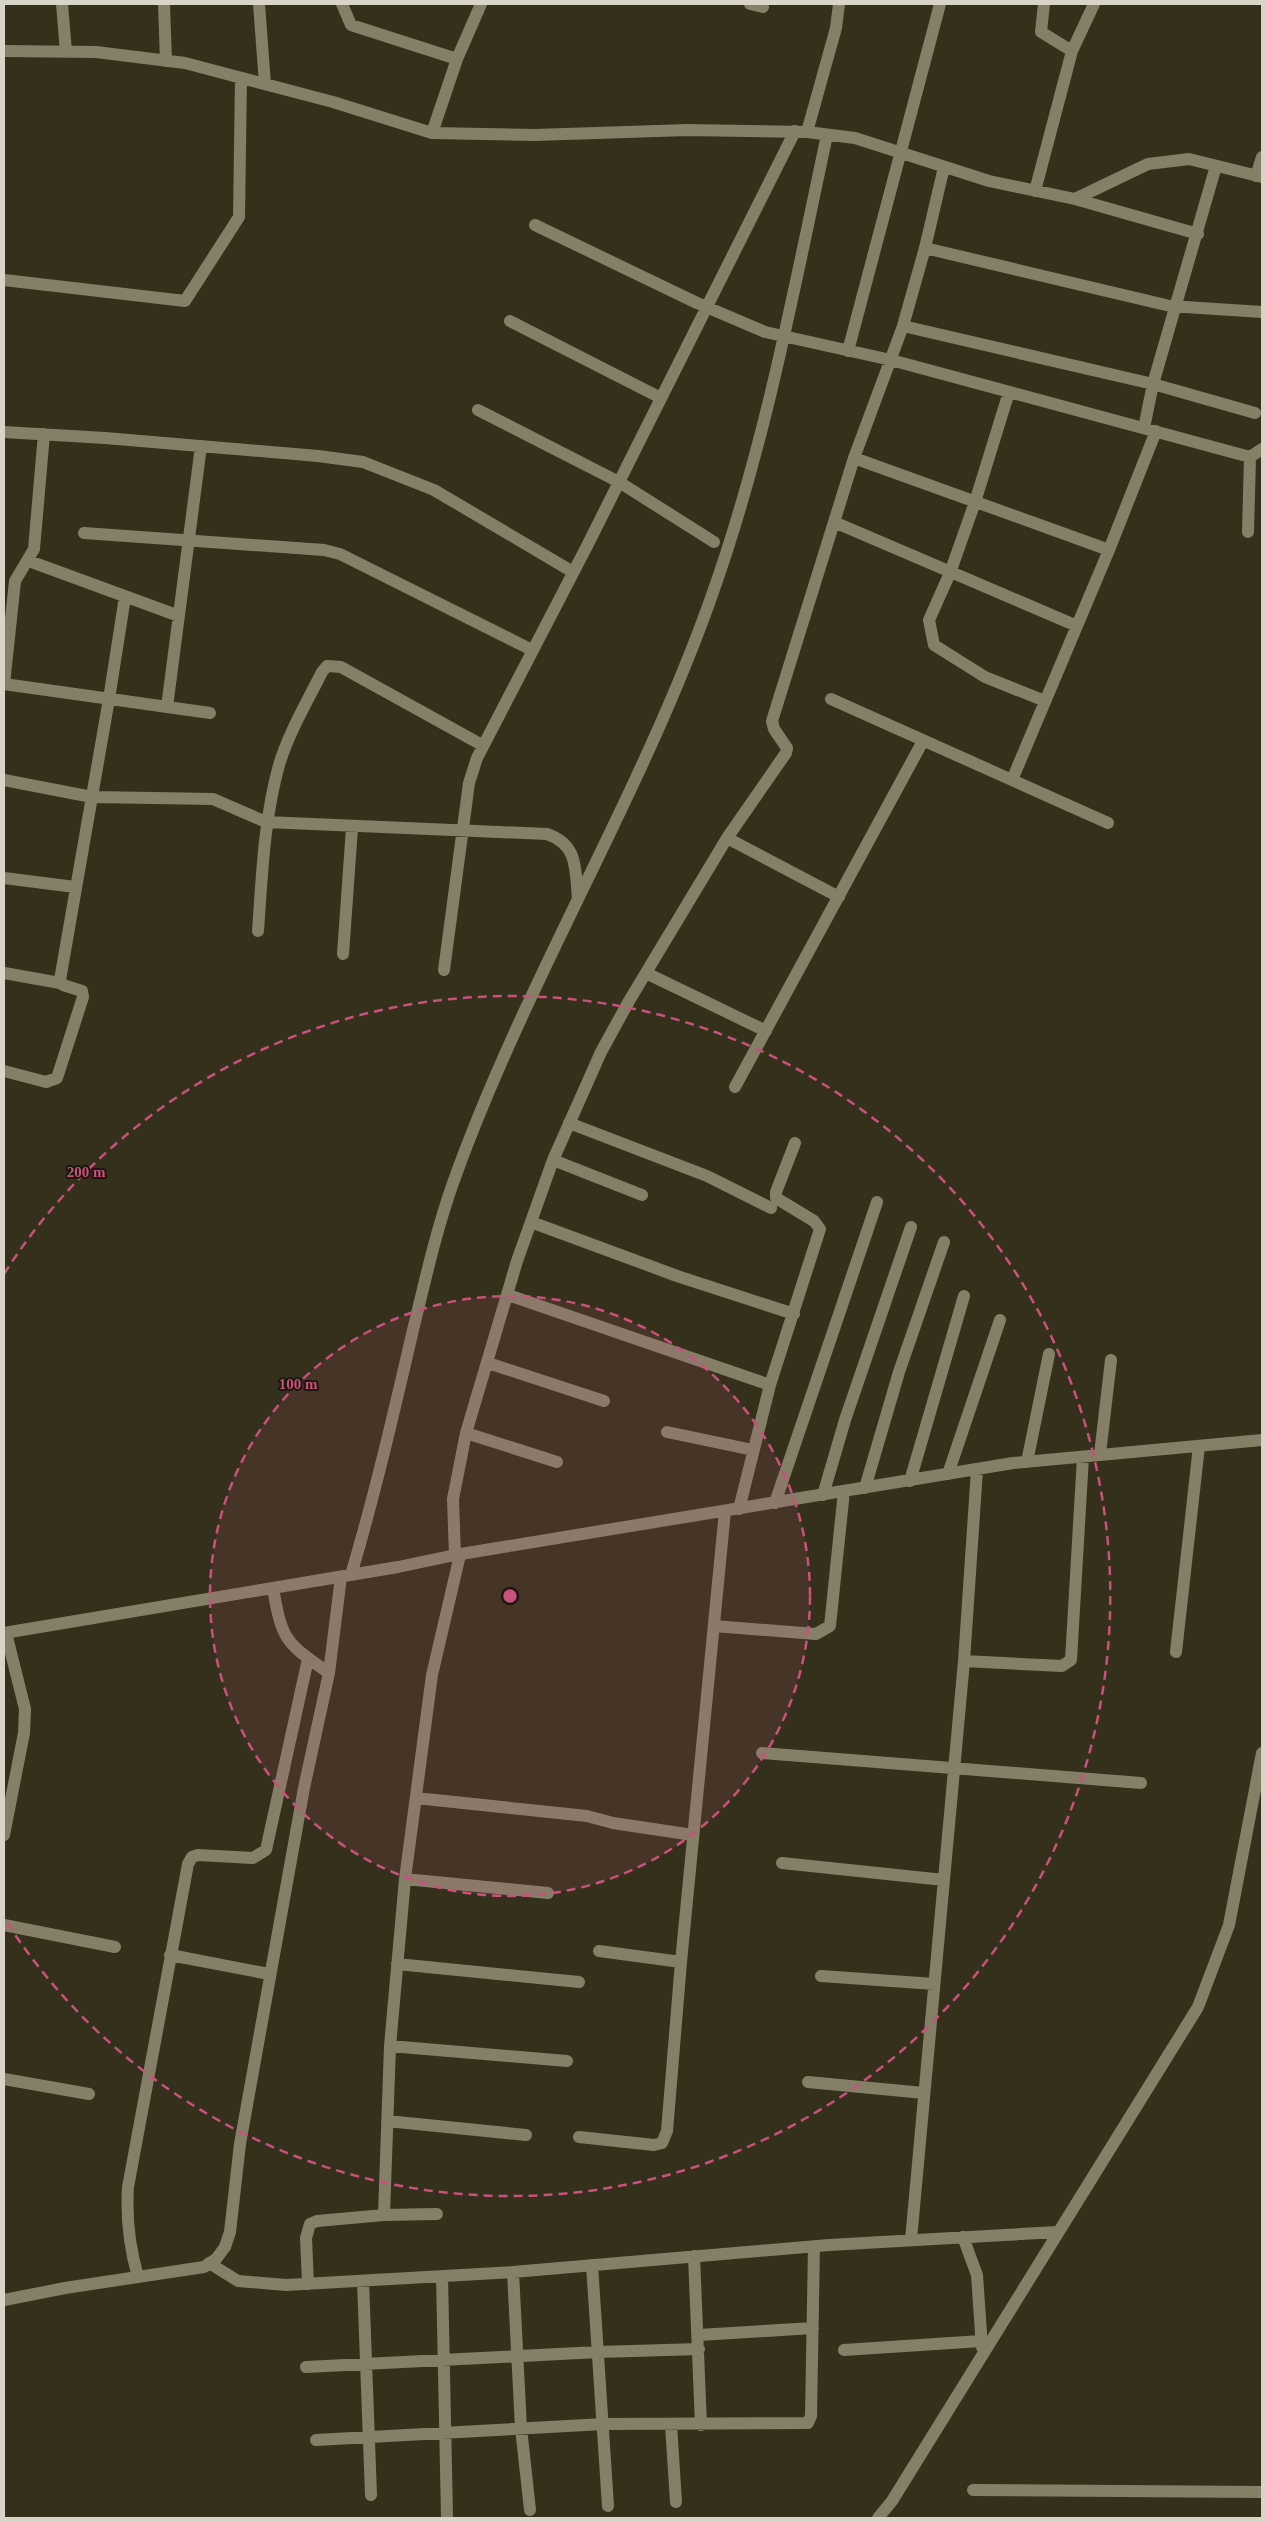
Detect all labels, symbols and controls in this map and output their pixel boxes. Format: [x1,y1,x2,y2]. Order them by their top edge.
text: 200 m [67,1164,106,1180]
text: 100 m [279,1376,318,1392]
centre of rings [501,1587,519,1605]

